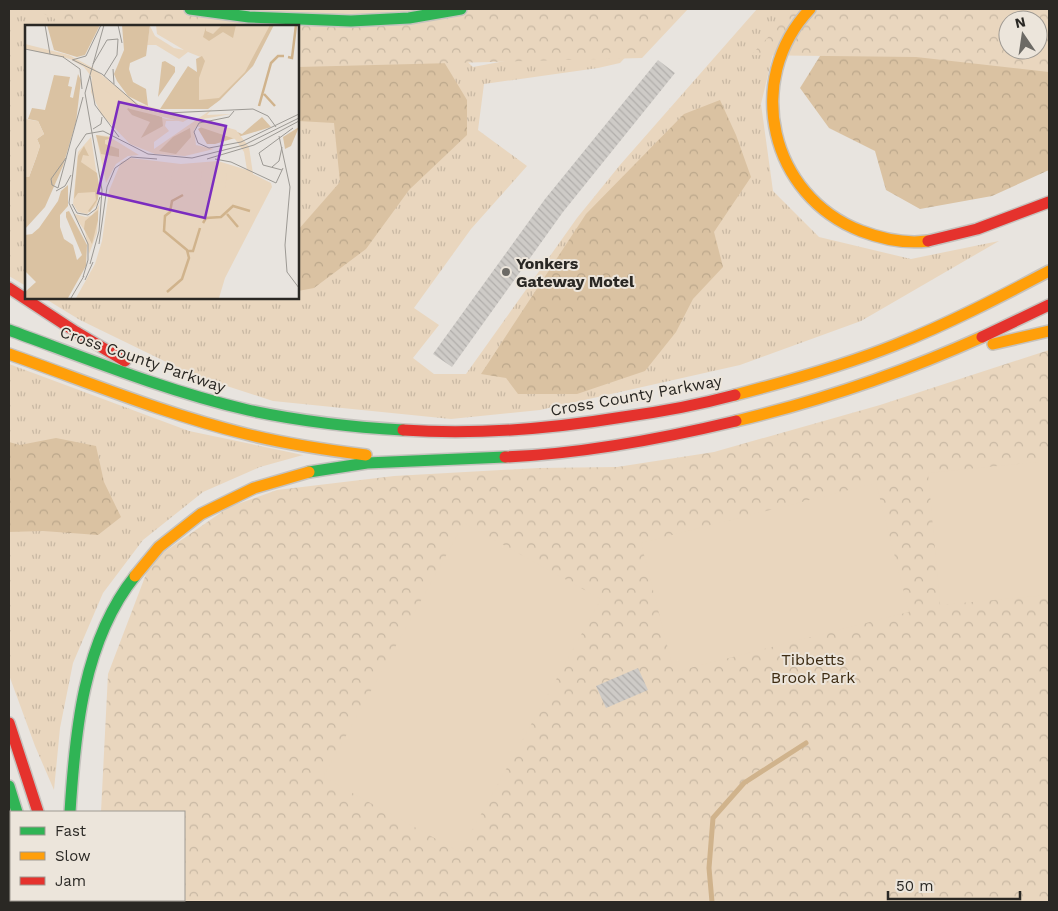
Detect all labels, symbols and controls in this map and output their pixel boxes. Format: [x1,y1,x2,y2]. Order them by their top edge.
north arrow [998,10,1048,60]
text: N [1013,13,1027,31]
inset map [25,25,299,299]
place label: Yonkers Gateway Motel [516,254,635,291]
marker: Yonkers Gateway Motel [500,266,512,278]
street label: Cross County Parkway [58,322,229,397]
street label: Cross County Parkway [549,371,724,420]
park label: Tibbetts Brook Park [771,650,855,687]
legend [10,811,185,901]
text: Fast [55,822,87,840]
text: Slow [55,847,91,865]
scale bar [888,868,1020,900]
text: Jam [55,872,86,890]
text: 50 m [896,877,933,895]

